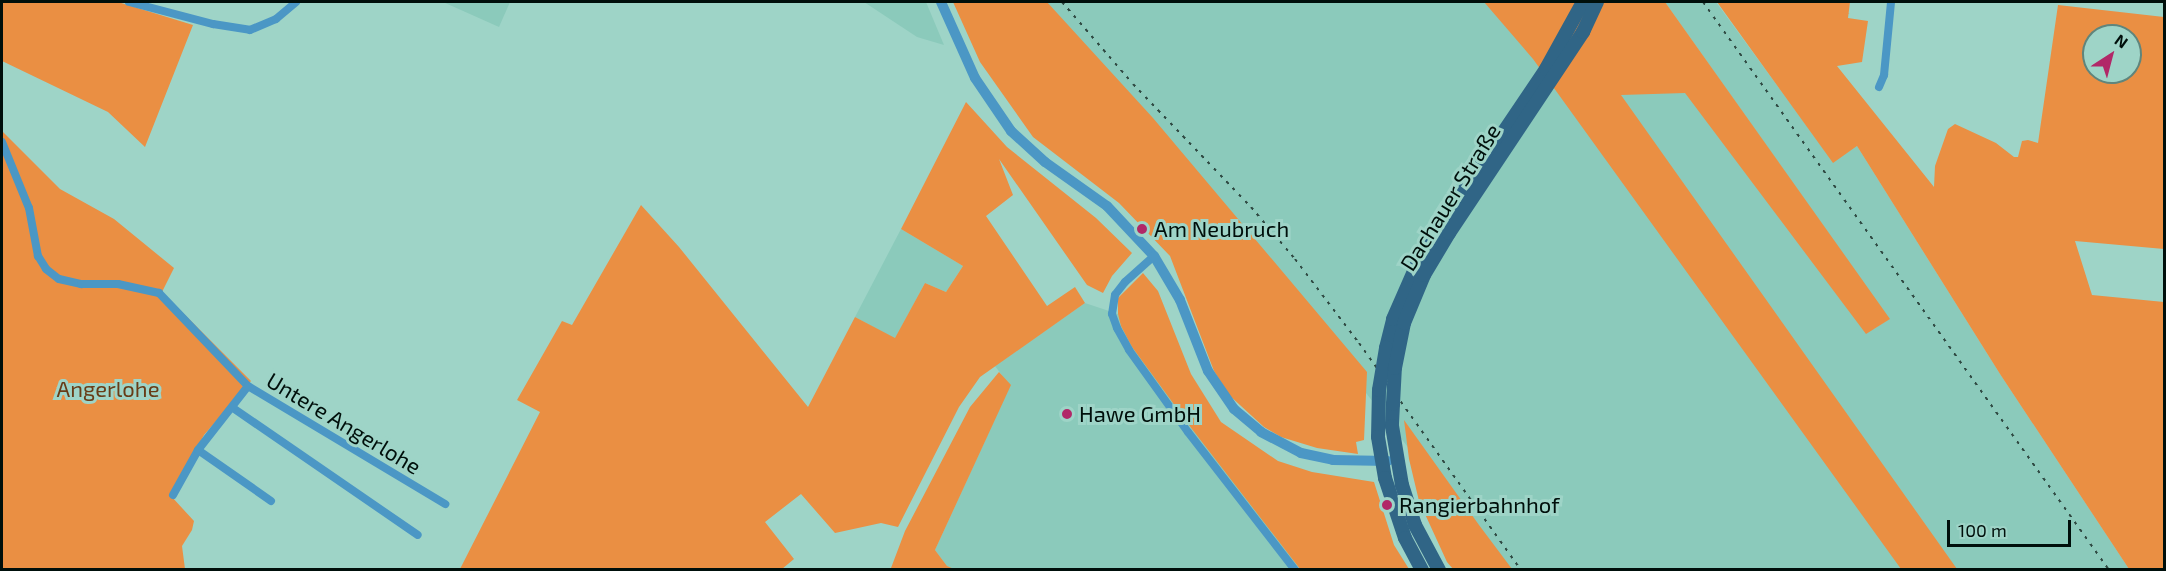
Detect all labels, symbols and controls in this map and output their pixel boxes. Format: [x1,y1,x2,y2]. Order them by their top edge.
north arrow [2082,24,2142,84]
text: N [2111,30,2132,52]
street label: Dachauer Straße [1394,119,1506,275]
place label: Am Neubruch [1154,216,1289,242]
marker: Am Neubruch [1135,222,1149,236]
street label: Untere Angerlohe [262,366,426,480]
park label: Angerlohe [57,376,159,402]
place label: Hawe GmbH [1079,401,1201,427]
marker: Hawe GmbH [1060,407,1074,421]
place label: Rangierbahnhof [1399,492,1560,518]
marker: Rangierbahnhof [1380,498,1394,512]
scale bar [1950,508,2074,546]
text: 100 m [1958,519,2007,541]

